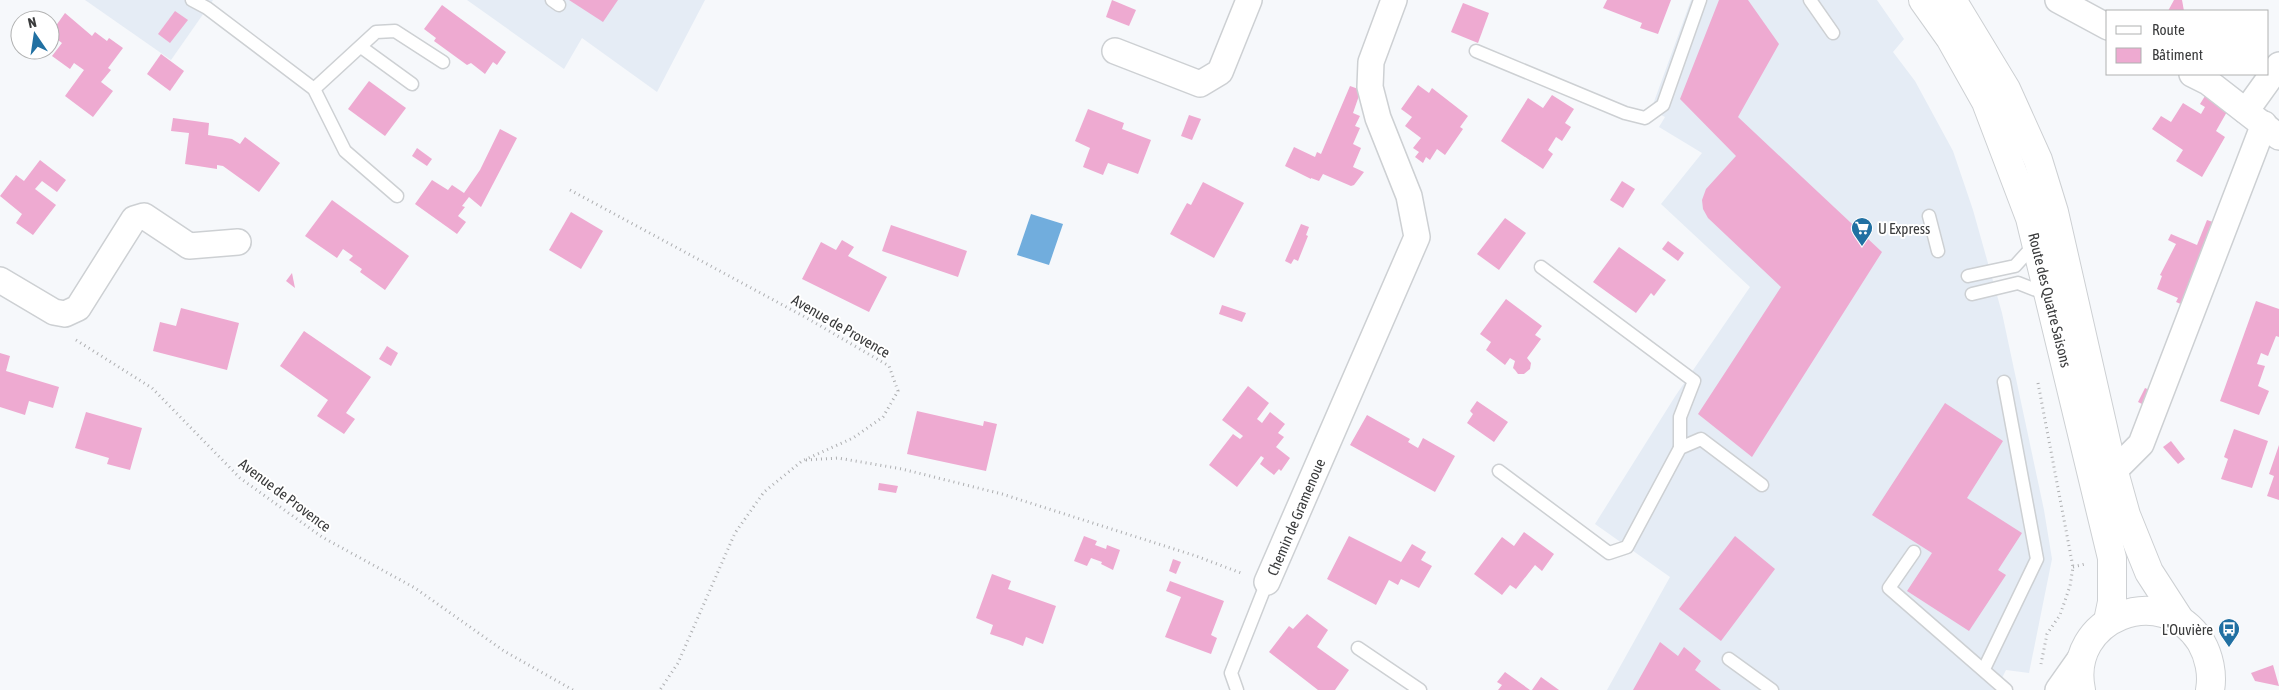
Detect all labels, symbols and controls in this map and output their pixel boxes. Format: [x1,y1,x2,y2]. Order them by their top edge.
north arrow [10,10,60,60]
legend [2106,10,2269,75]
text: N [26,14,38,31]
text: Route [2152,21,2185,38]
text: Bâtiment [2152,46,2203,63]
supermarket icon: U Express [1850,216,1874,247]
place label: U Express [1878,220,1930,237]
street label: Route des Quatre Saisons [2025,231,2075,369]
street label: Avenue de Provence [789,291,893,361]
street label: Avenue de Provence [236,455,334,535]
street label: Chemin de Gramenoue [1264,456,1328,578]
bus stop icon: L'Ouvière [2217,617,2241,648]
place label: L'Ouvière [2162,621,2213,638]

